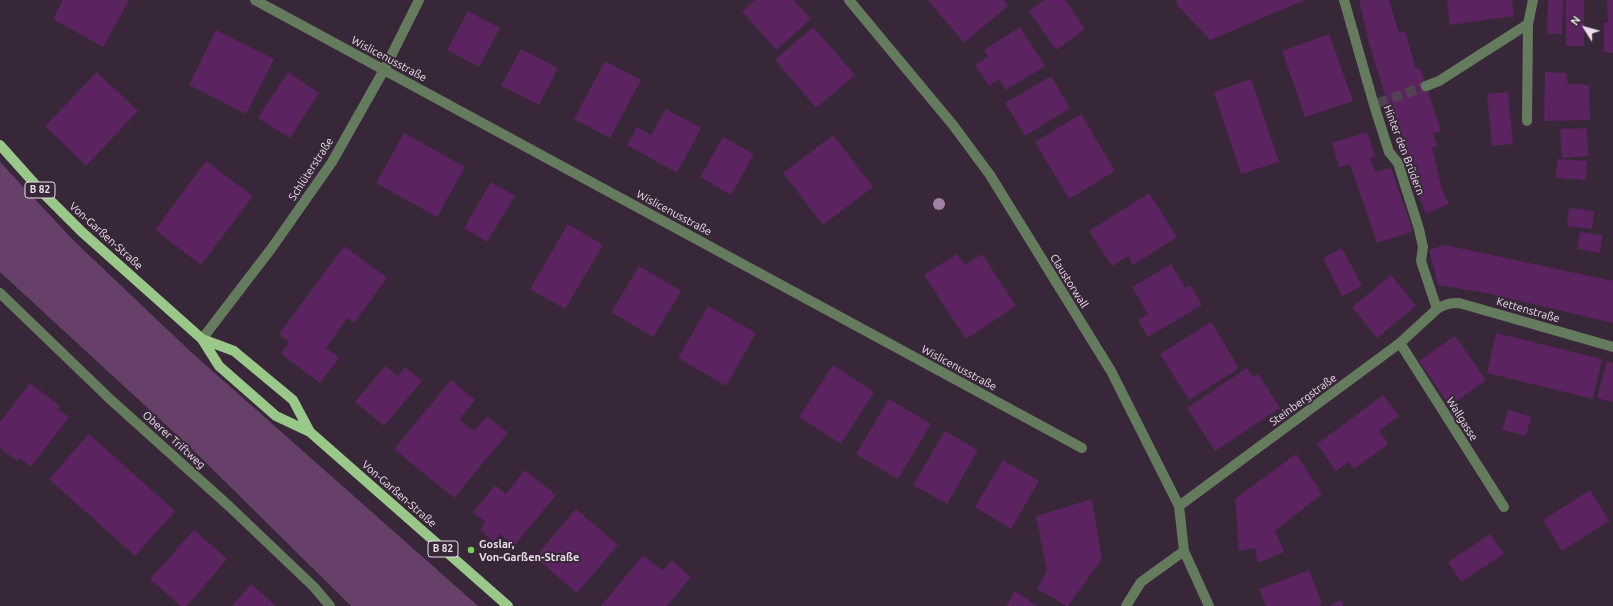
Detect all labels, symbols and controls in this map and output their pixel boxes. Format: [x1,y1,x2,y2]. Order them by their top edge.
north arrow [1565,8,1605,48]
text: N [1568,14,1583,28]
street label: Wislicenusstraße [349,34,429,84]
street label: Hinter den Brüdern [1381,103,1427,197]
street label: Schlüterstraße [286,135,336,203]
road number: B 82 [25,182,55,198]
street label: Wislicenusstraße [634,188,714,238]
street label: Von-Garßen-Straße [67,200,145,272]
street label: Claustorwall [1047,251,1091,311]
street label: Kettenstraße [1495,295,1561,325]
street label: Wislicenusstraße [919,343,999,393]
street label: Steinbergstraße [1267,371,1339,429]
street label: Wallgasse [1443,395,1481,443]
street label: Oberer Triftweg [140,408,208,472]
street label: Von-Garßen-Straße [359,458,439,530]
place label: Goslar, Von-Garßen-Straße [479,537,579,563]
road number: B 82 [428,541,458,557]
marker: Goslar, Von-Garßen-Straße [466,545,476,555]

